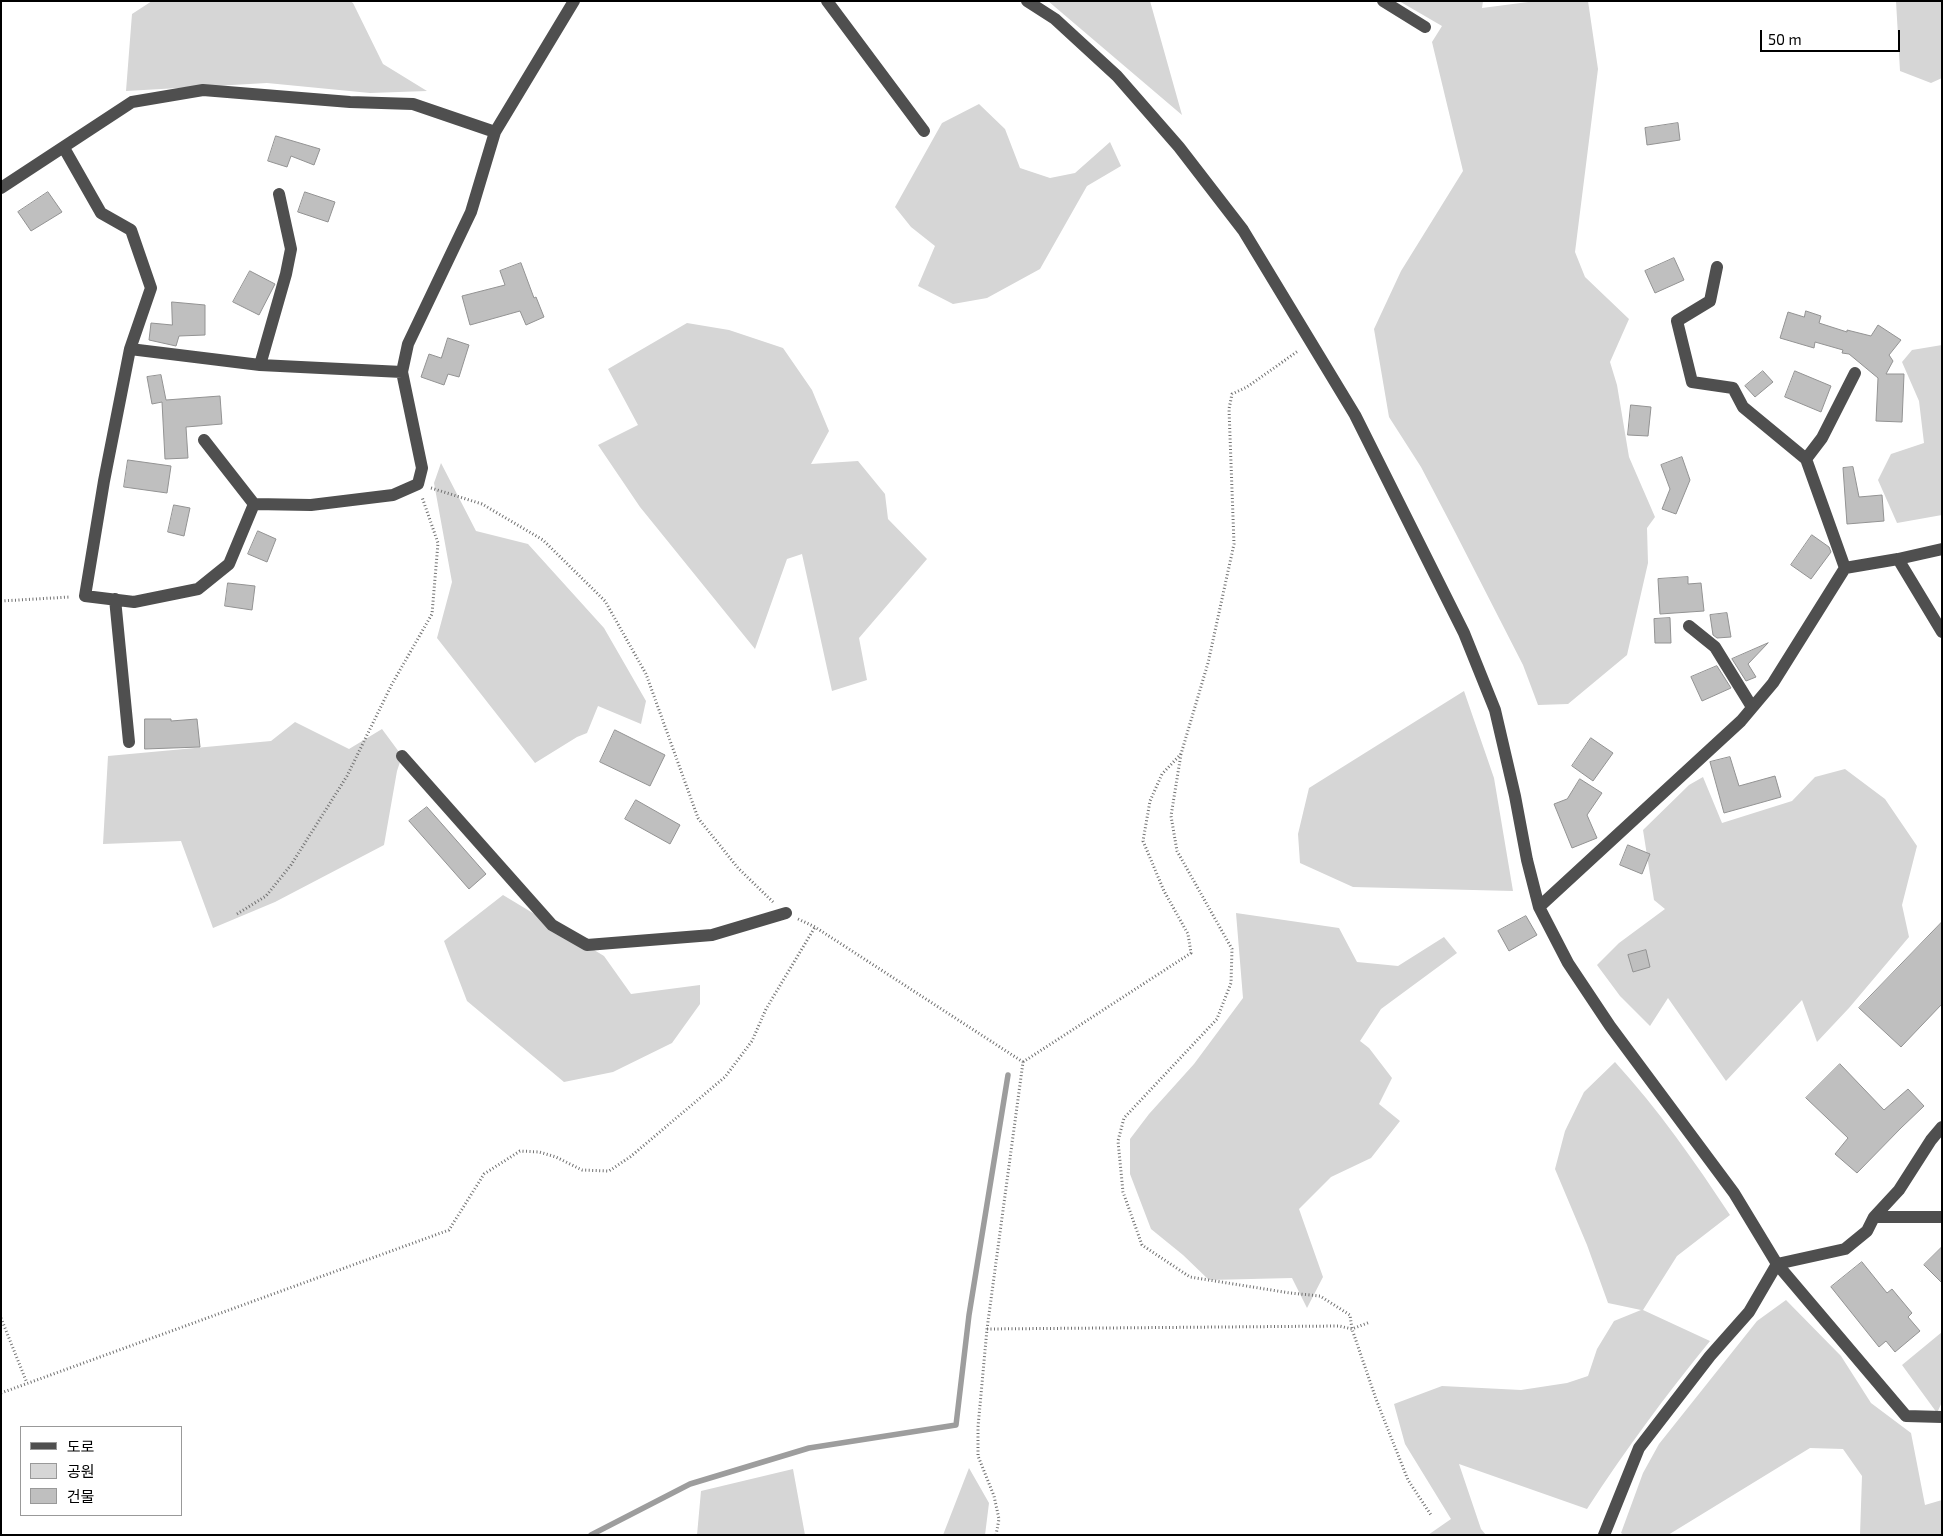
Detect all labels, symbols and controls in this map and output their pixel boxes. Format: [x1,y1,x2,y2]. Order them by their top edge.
scale bar [1763,20,1903,52]
text: 50 m [1768,30,1802,48]
legend [20,1426,182,1516]
text: 도로 [67,1437,95,1455]
text: 공원 [67,1462,95,1480]
text: 건물 [67,1487,95,1505]

